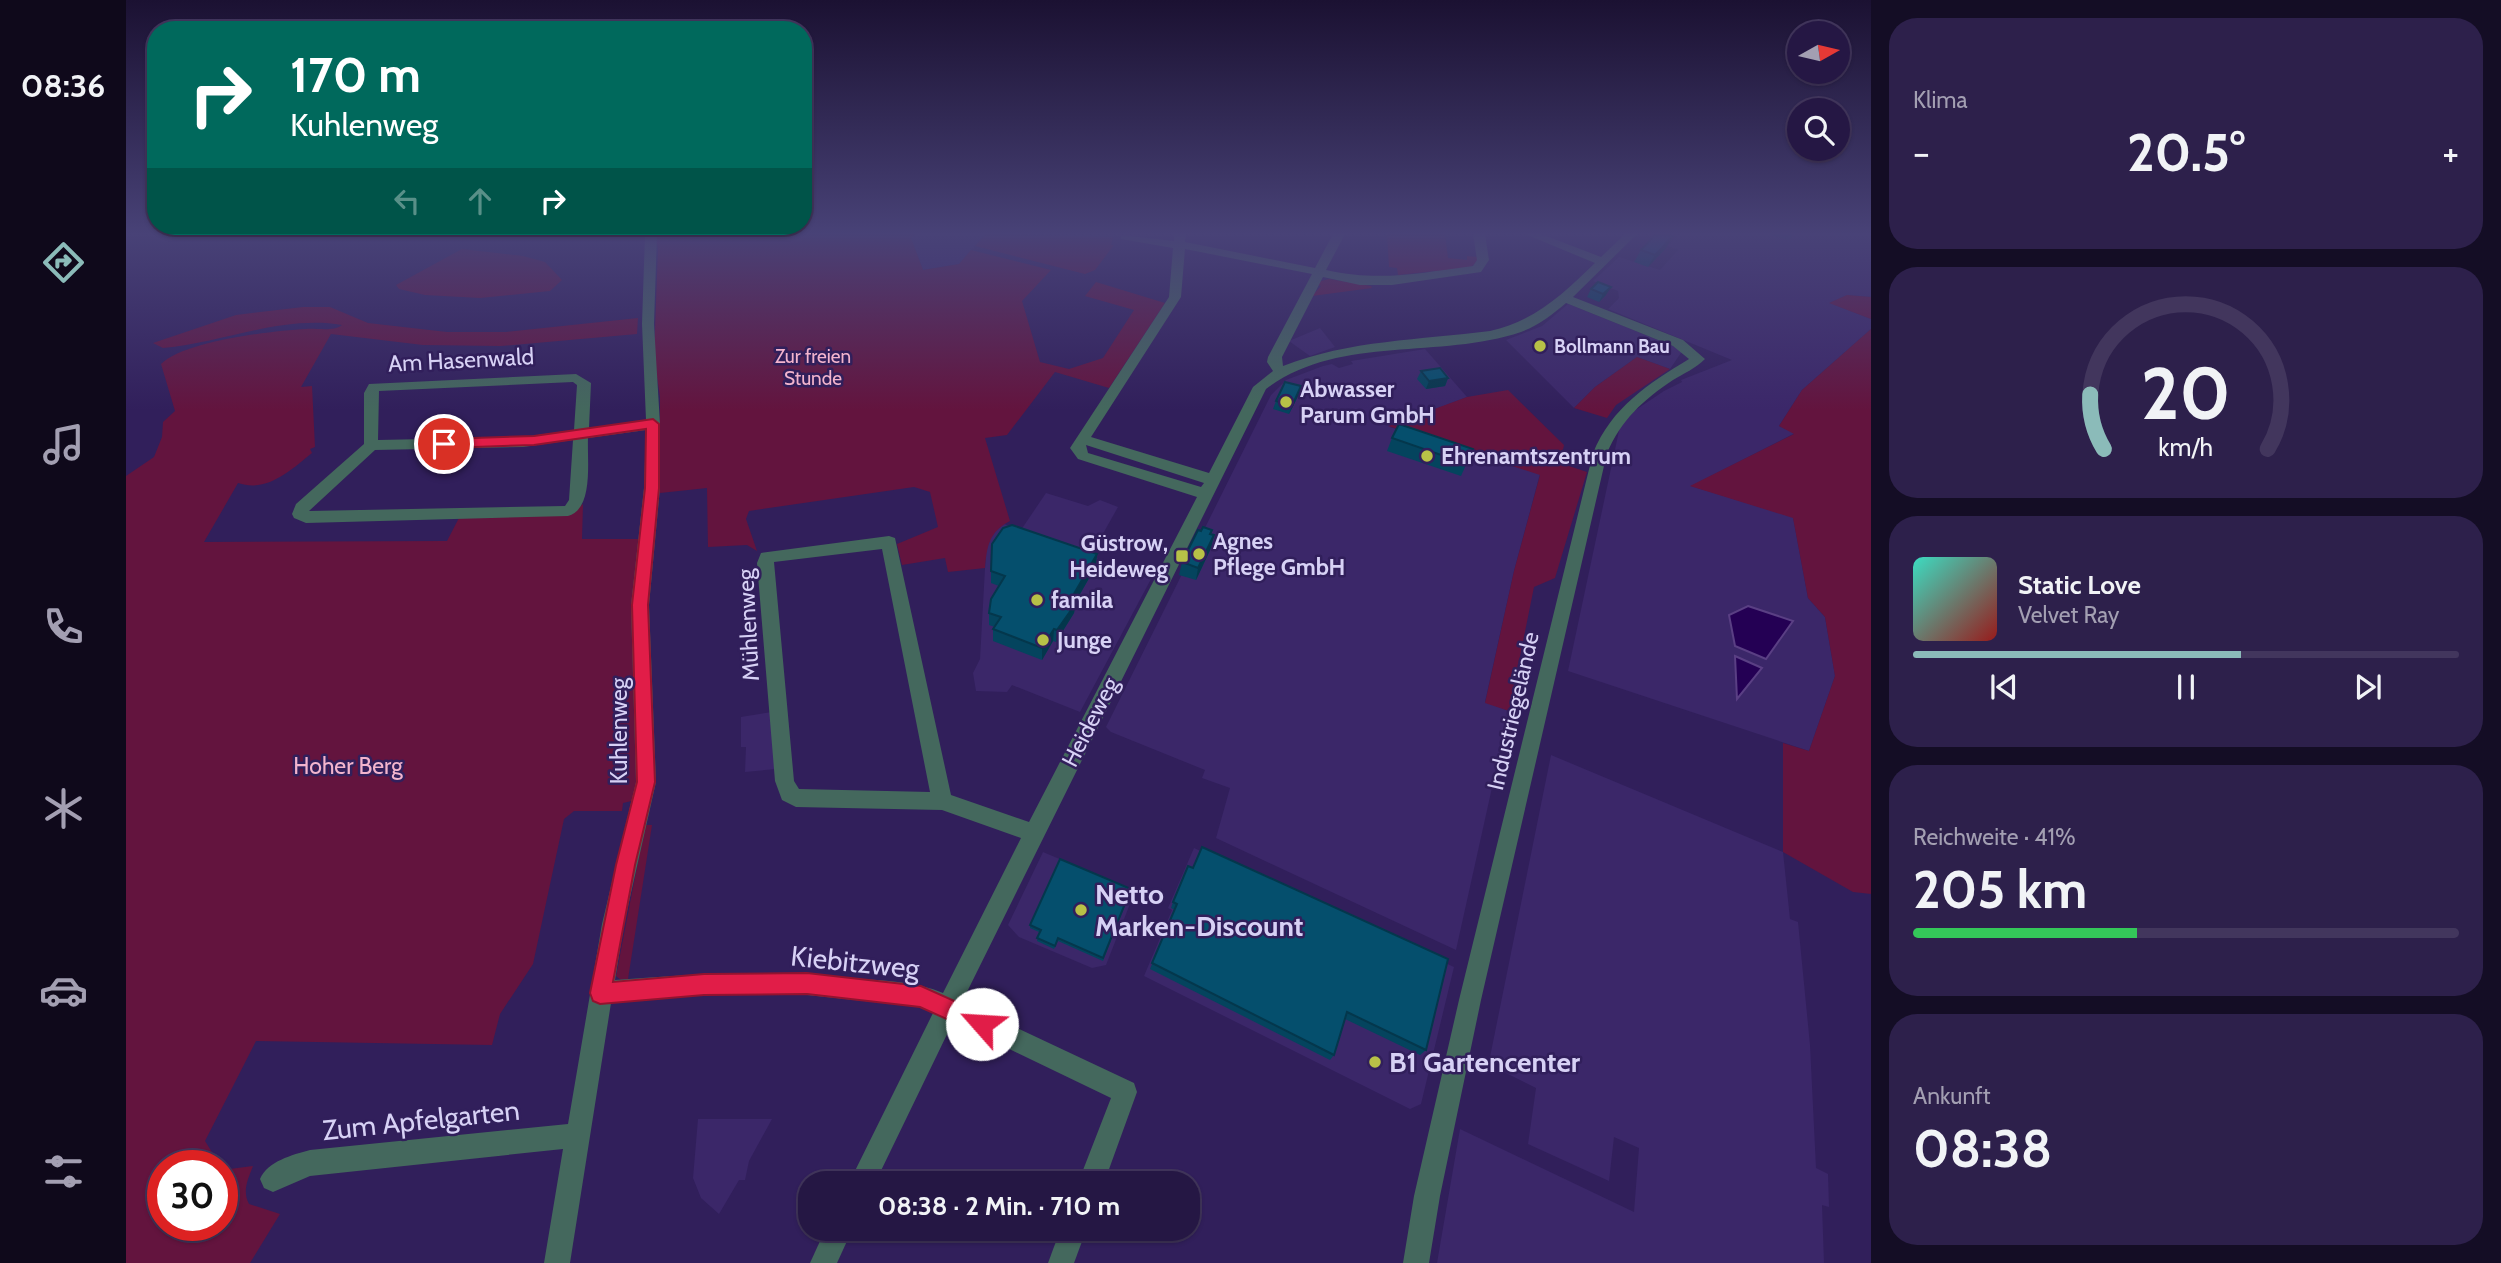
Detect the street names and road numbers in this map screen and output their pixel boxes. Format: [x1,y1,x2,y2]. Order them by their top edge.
street label: Am Hasenwald [387,342,535,378]
street label: Mühlenweg [731,568,765,682]
street label: Industriegelände [1481,629,1545,793]
street label: Heideweg [1056,672,1125,772]
street label: Kuhlenweg [605,677,633,784]
street label: Kiebitzweg [789,938,922,986]
street label: Zum Apfelgarten [321,1093,521,1147]

